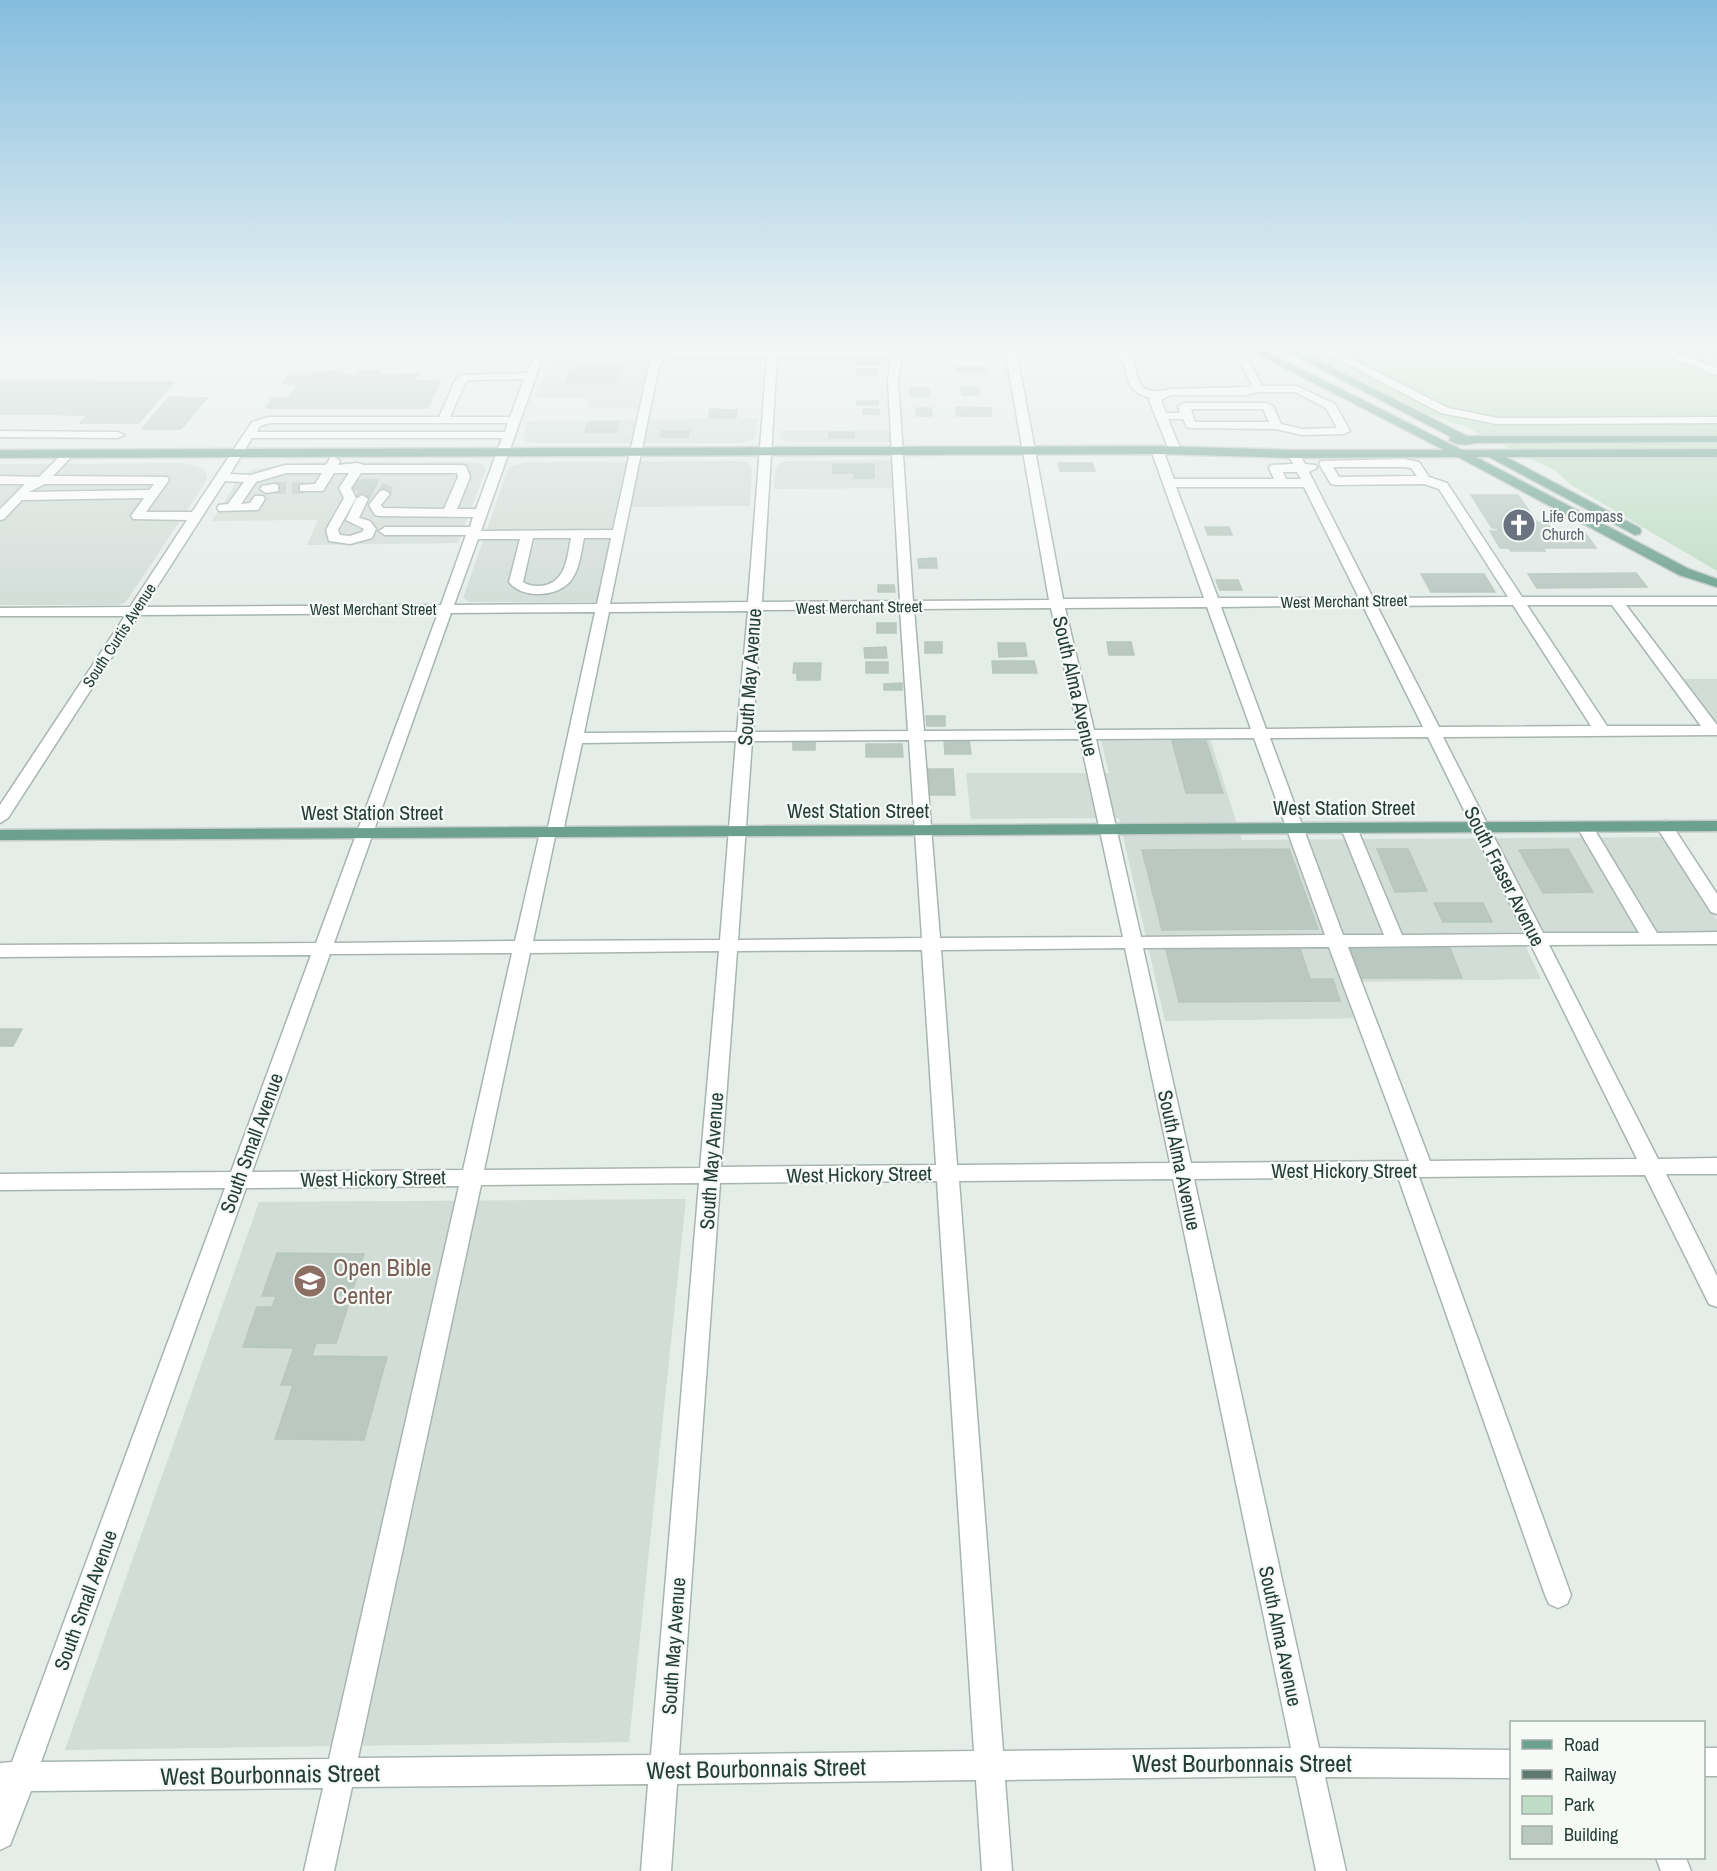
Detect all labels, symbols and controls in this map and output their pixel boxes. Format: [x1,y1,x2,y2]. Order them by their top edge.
place label: Life Compass Church [1542,505,1623,545]
church icon: Life Compass Church [1501,507,1537,543]
street label: South Curtis Avenue [77,579,161,691]
street label: West Merchant Street [1280,589,1408,613]
street label: West Merchant Street [795,595,923,619]
street label: West Merchant Street [310,598,437,620]
street label: South May Avenue [731,608,767,746]
street label: South Alma Avenue [1047,613,1105,759]
street label: West Station Street [1273,794,1415,821]
street label: West Station Street [787,797,929,824]
street label: West Station Street [301,799,443,826]
street label: South Fraser Avenue [1458,801,1552,951]
street label: South Small Avenue [213,1069,289,1217]
street label: South Alma Avenue [1152,1087,1208,1233]
street label: South May Avenue [693,1092,729,1230]
street label: West Hickory Street [1271,1157,1417,1184]
street label: West Hickory Street [786,1159,932,1189]
street label: West Hickory Street [300,1163,446,1193]
place label: Open Bible Center [333,1251,431,1311]
school or university icon: Open Bible Center [292,1263,328,1299]
street label: South Small Avenue [47,1526,123,1674]
street label: South Alma Avenue [1253,1563,1309,1709]
street label: South May Avenue [655,1577,691,1715]
legend [1510,1721,1705,1859]
text: Road [1564,1732,1599,1757]
street label: West Bourbonnais Street [1132,1747,1352,1779]
street label: West Bourbonnais Street [646,1750,867,1786]
street label: West Bourbonnais Street [160,1756,381,1792]
text: Railway [1564,1762,1617,1787]
text: Park [1564,1792,1595,1817]
text: Building [1564,1822,1619,1847]

